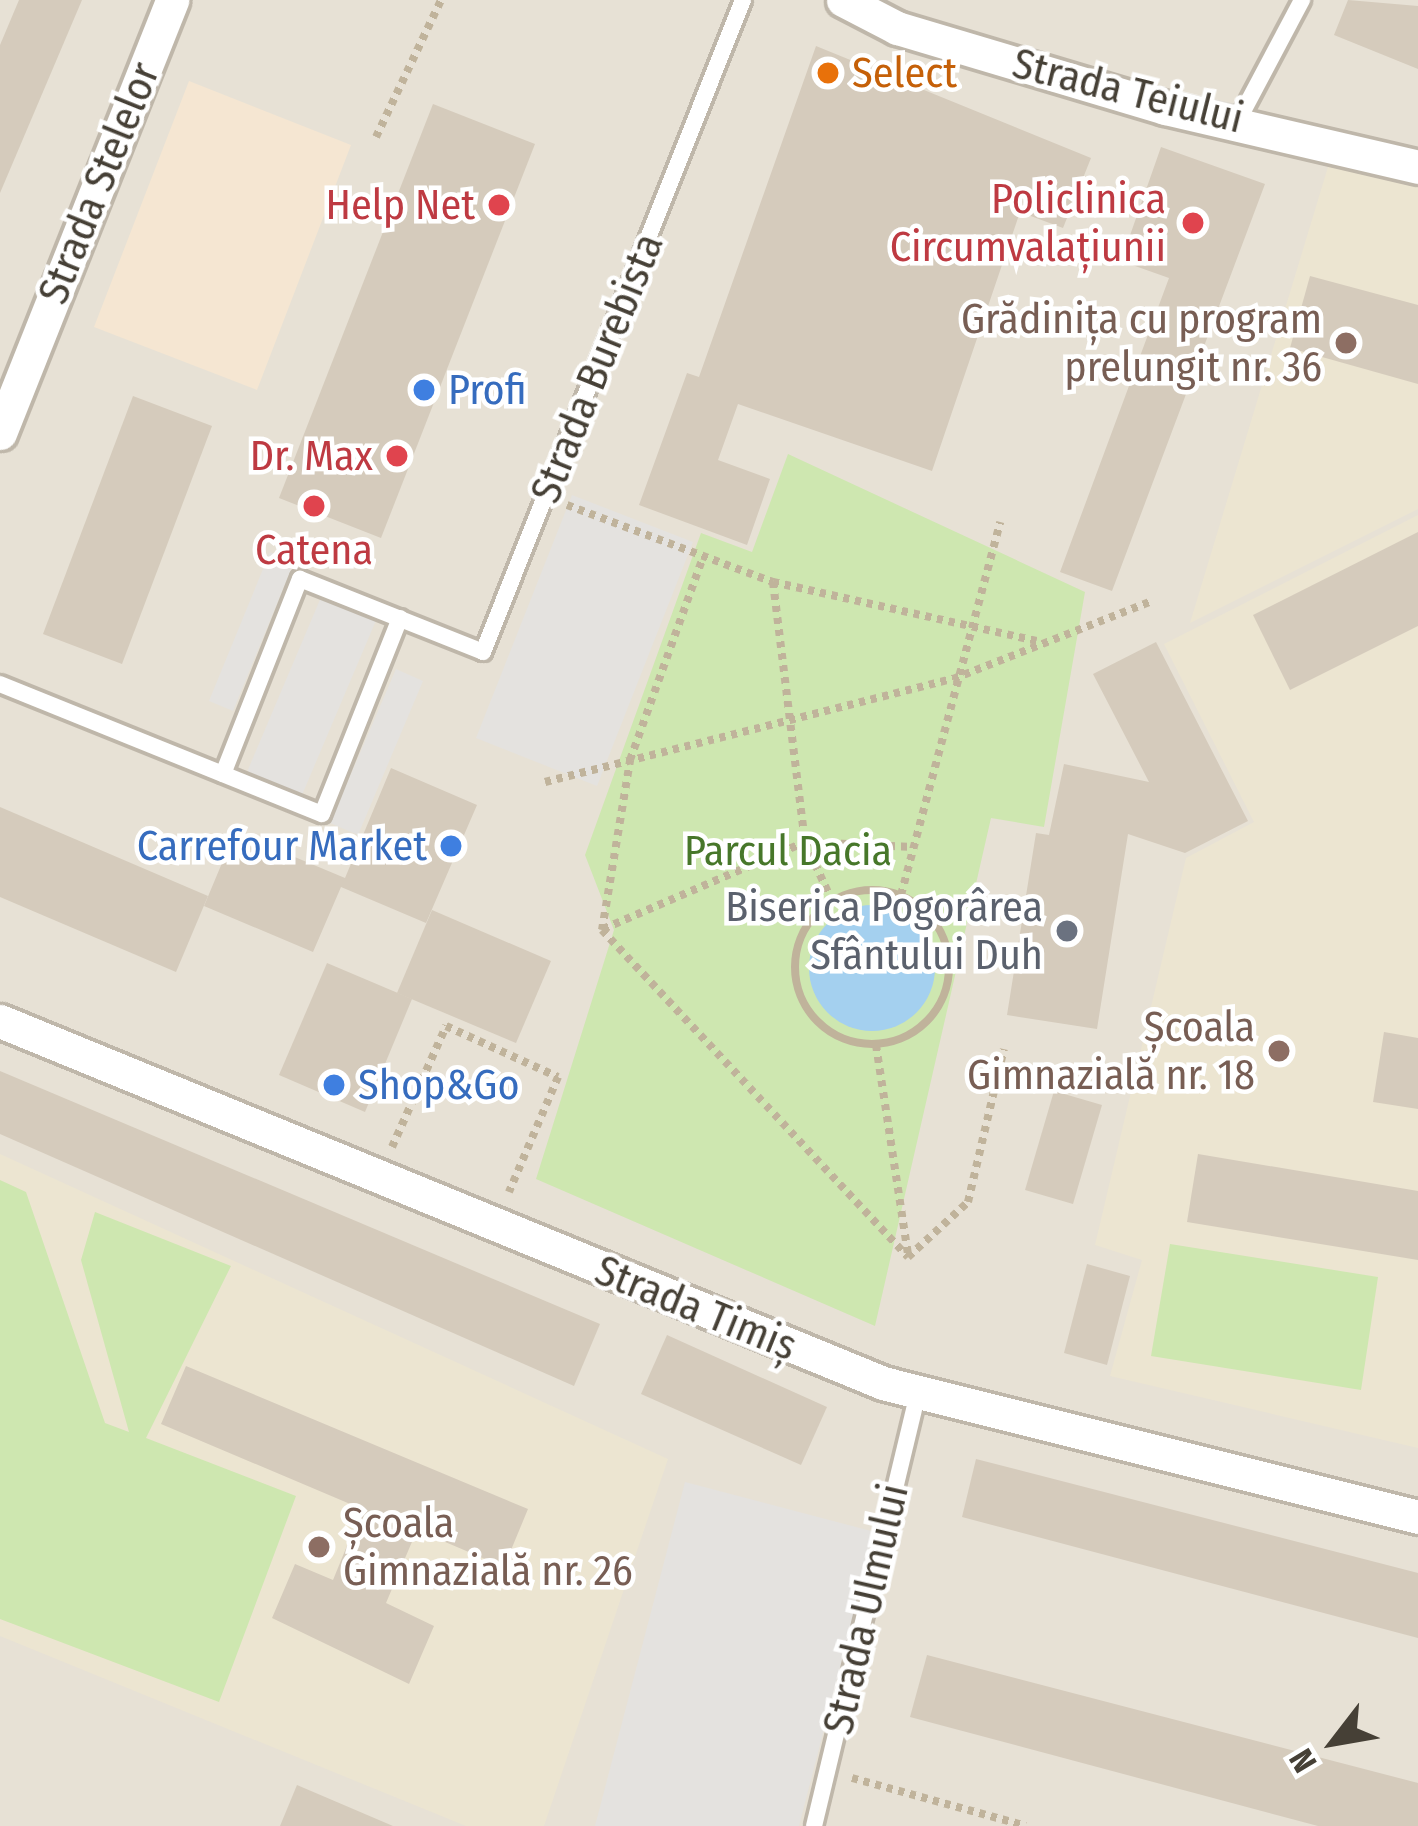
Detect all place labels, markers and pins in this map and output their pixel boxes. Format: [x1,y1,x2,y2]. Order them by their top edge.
place label: Select [852,48,957,98]
marker: Select [815,60,841,86]
place label: Policlinica Circumvalațiunii [890,174,1166,272]
place label: Help Net [326,180,475,230]
marker: Help Net [486,192,512,218]
marker: Policlinica Circumvalațiunii [1177,207,1209,239]
place label: Grădinița cu program prelungit nr. 36 [961,294,1322,392]
marker: Grădinița cu program prelungit nr. 36 [1333,330,1359,356]
place label: Profi [448,365,527,415]
marker: Profi [411,377,437,403]
place label: Dr. Max [250,431,373,481]
marker: Dr. Max [384,443,410,469]
marker: Catena [301,493,327,519]
place label: Catena [255,525,373,575]
place label: Carrefour Market [137,821,427,871]
marker: Carrefour Market [438,833,464,859]
place label: Biserica Pogorârea Sfântului Duh [725,882,1043,980]
marker: Biserica Pogorârea Sfântului Duh [1054,918,1080,944]
place label: Școala Gimnazială nr. 18 [967,1002,1255,1100]
marker: Școala Gimnazială nr. 18 [1266,1038,1292,1064]
place label: Shop&Go [358,1060,519,1110]
marker: Shop&Go [321,1072,347,1098]
place label: Școala Gimnazială nr. 26 [343,1498,633,1597]
marker: Școala Gimnazială nr. 26 [306,1534,332,1560]

